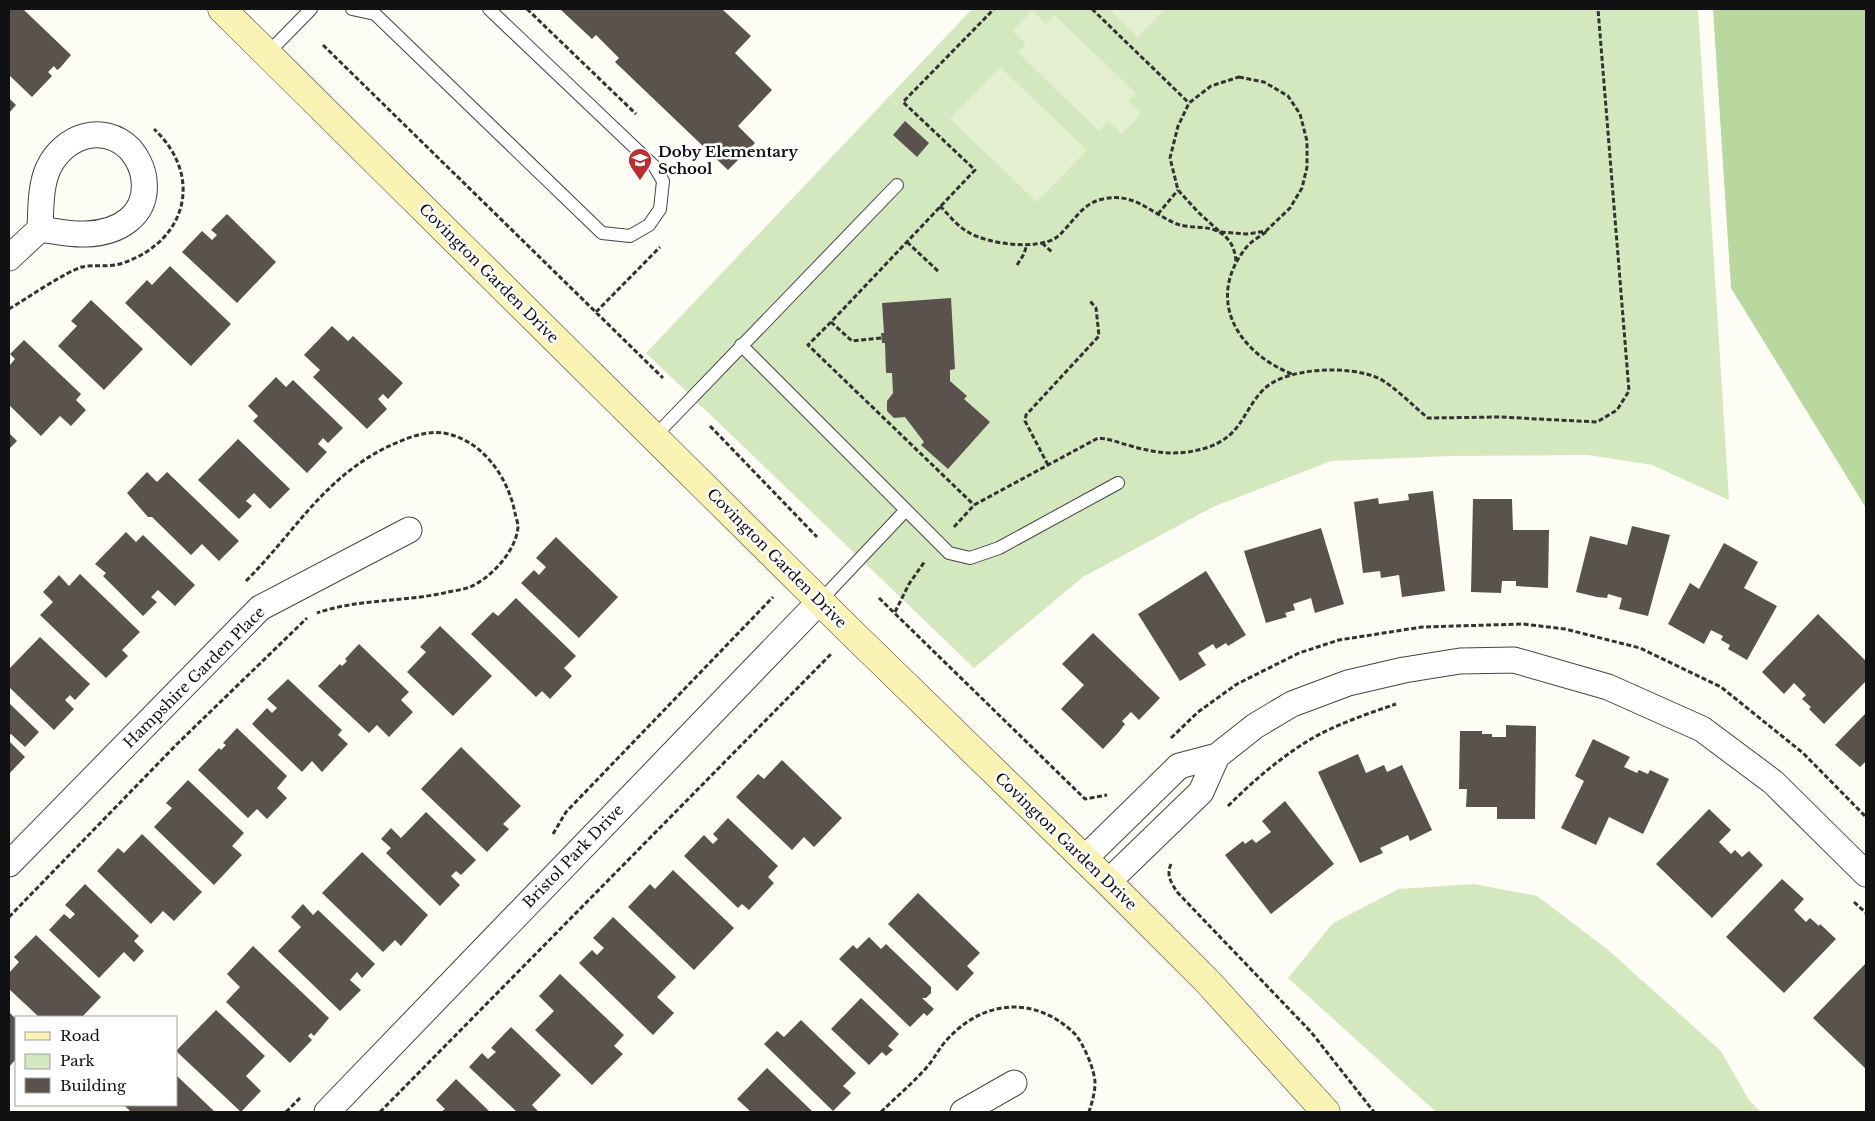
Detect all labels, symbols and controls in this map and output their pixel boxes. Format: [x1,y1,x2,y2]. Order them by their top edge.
place label: Doby Elementary School [658,142,798,178]
school or university icon: Doby Elementary School [627,147,653,181]
street label: Covington Garden Drive [415,199,563,347]
street label: Covington Garden Drive [703,484,851,632]
street label: Hampshire Garden Place [119,602,269,752]
street label: Covington Garden Drive [991,768,1141,914]
street label: Bristol Park Drive [519,800,627,912]
legend [15,1016,178,1106]
text: Road [60,1026,100,1045]
text: Park [60,1051,96,1070]
text: Building [60,1076,127,1095]

